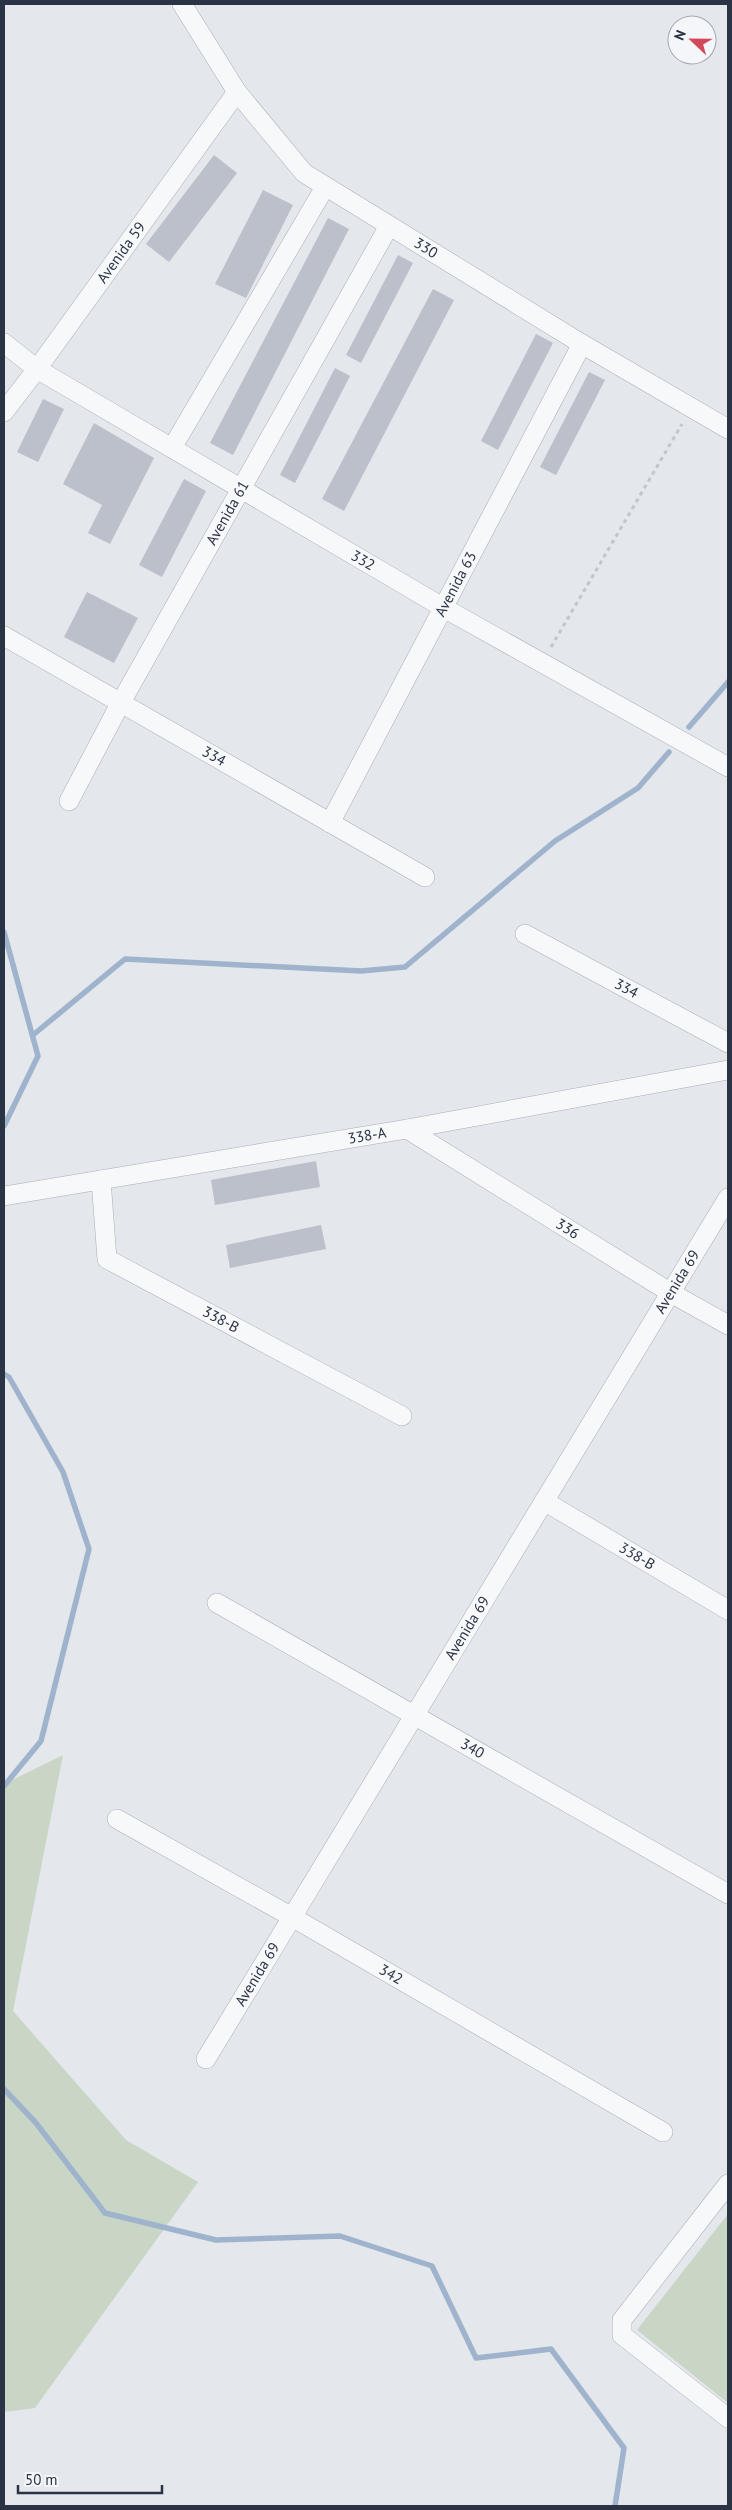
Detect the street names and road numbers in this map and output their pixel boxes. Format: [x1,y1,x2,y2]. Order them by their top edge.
street label: Avenida 59 [92,218,149,287]
street label: 330 [411,233,442,262]
street label: Avenida 61 [201,477,253,548]
street label: 332 [348,546,379,574]
street label: Avenida 63 [430,548,480,620]
street label: 334 [199,741,230,770]
street label: 334 [611,974,642,1002]
street label: 338-A [346,1123,388,1148]
street label: 336 [552,1214,583,1243]
street label: Avenida 69 [650,1246,703,1317]
street label: 338-B [199,1302,242,1337]
street label: 338-B [616,1538,659,1574]
street label: Avenida 69 [440,1592,493,1663]
street label: 340 [457,1734,488,1762]
street label: Avenida 69 [230,1939,283,2009]
street label: 342 [376,1960,407,1988]

